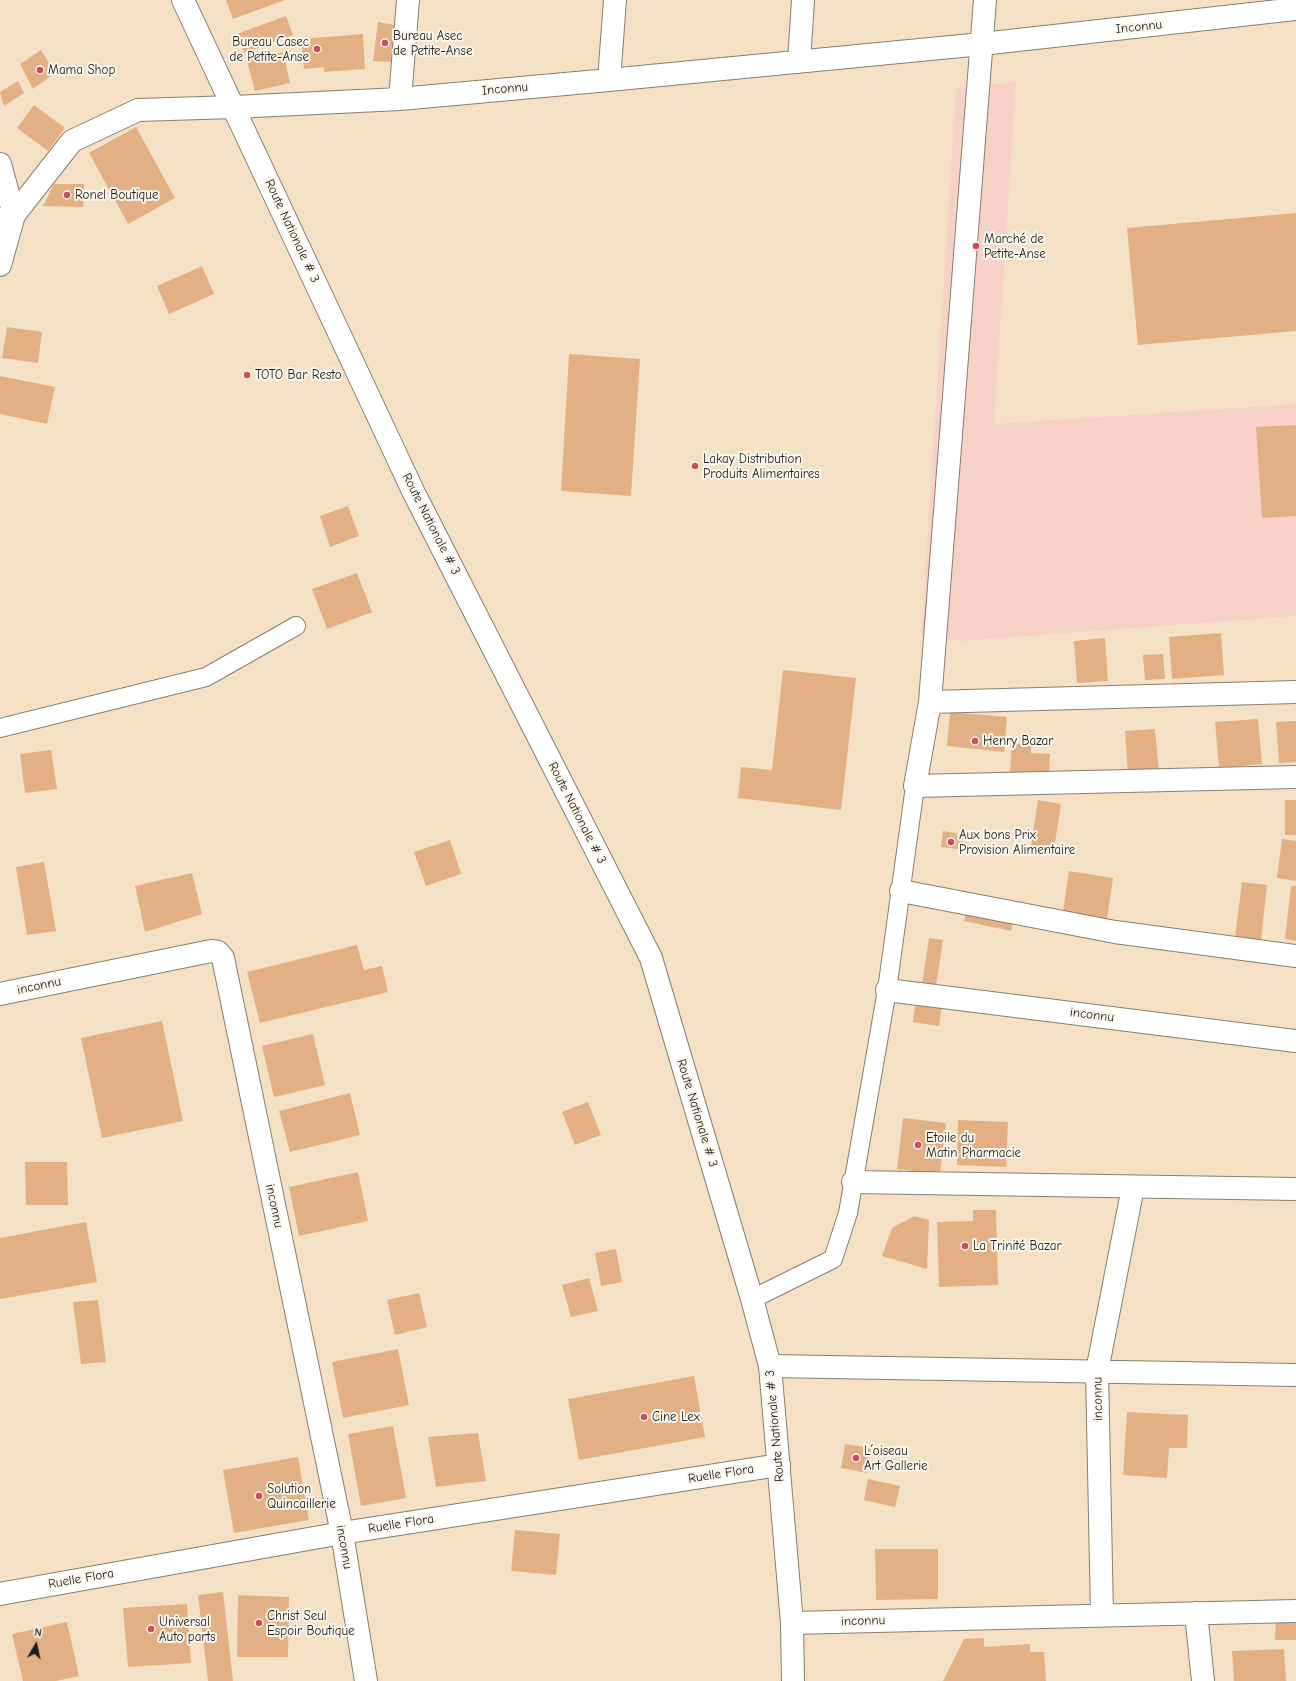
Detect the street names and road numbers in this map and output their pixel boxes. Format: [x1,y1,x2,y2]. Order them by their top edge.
street label: Inconnu [1115,17,1163,37]
street label: Inconnu [481,79,529,99]
street label: Route Nationale # 3 [261,177,323,285]
street label: Route Nationale # 3 [399,470,463,578]
street label: Route Nationale # 3 [545,759,609,867]
street label: inconnu [16,974,62,998]
street label: inconnu [1069,1005,1115,1025]
street label: Route Nationale # 3 [673,1057,721,1169]
street label: inconnu [262,1183,286,1229]
street label: Route Nationale # 3 [762,1369,788,1483]
street label: inconnu [1090,1377,1106,1421]
street label: Ruelle Flora [687,1461,755,1487]
street label: Ruelle Flora [367,1511,435,1537]
street label: inconnu [332,1524,356,1570]
street label: Ruelle Flora [47,1566,115,1592]
street label: inconnu [841,1612,885,1630]

